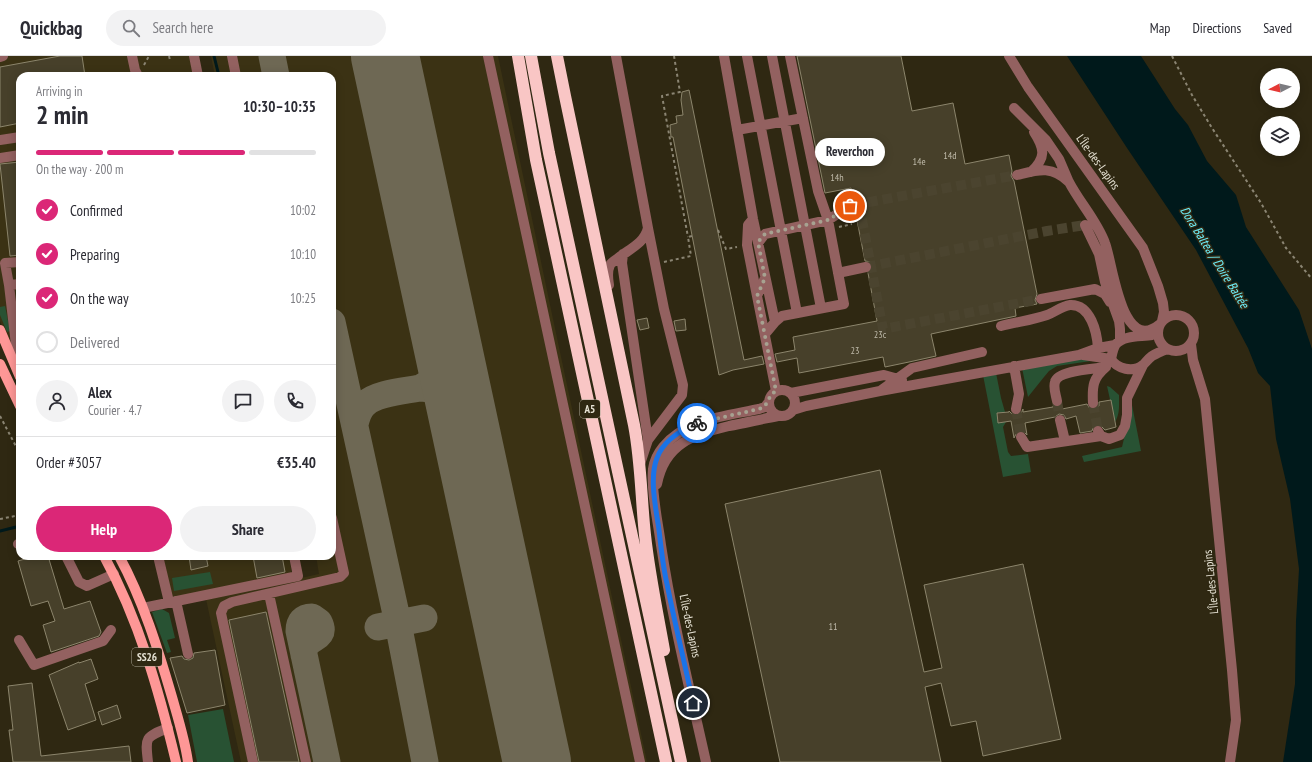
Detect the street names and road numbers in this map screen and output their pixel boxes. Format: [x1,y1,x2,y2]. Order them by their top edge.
street label: L'Île-des-Lapins [1073,131,1123,192]
road number: A5 [580,400,600,418]
street label: L'Île-des-Lapins [1200,549,1221,615]
street label: L'Île-des-Lapins [676,593,705,659]
road number: SS26 [132,648,162,666]

